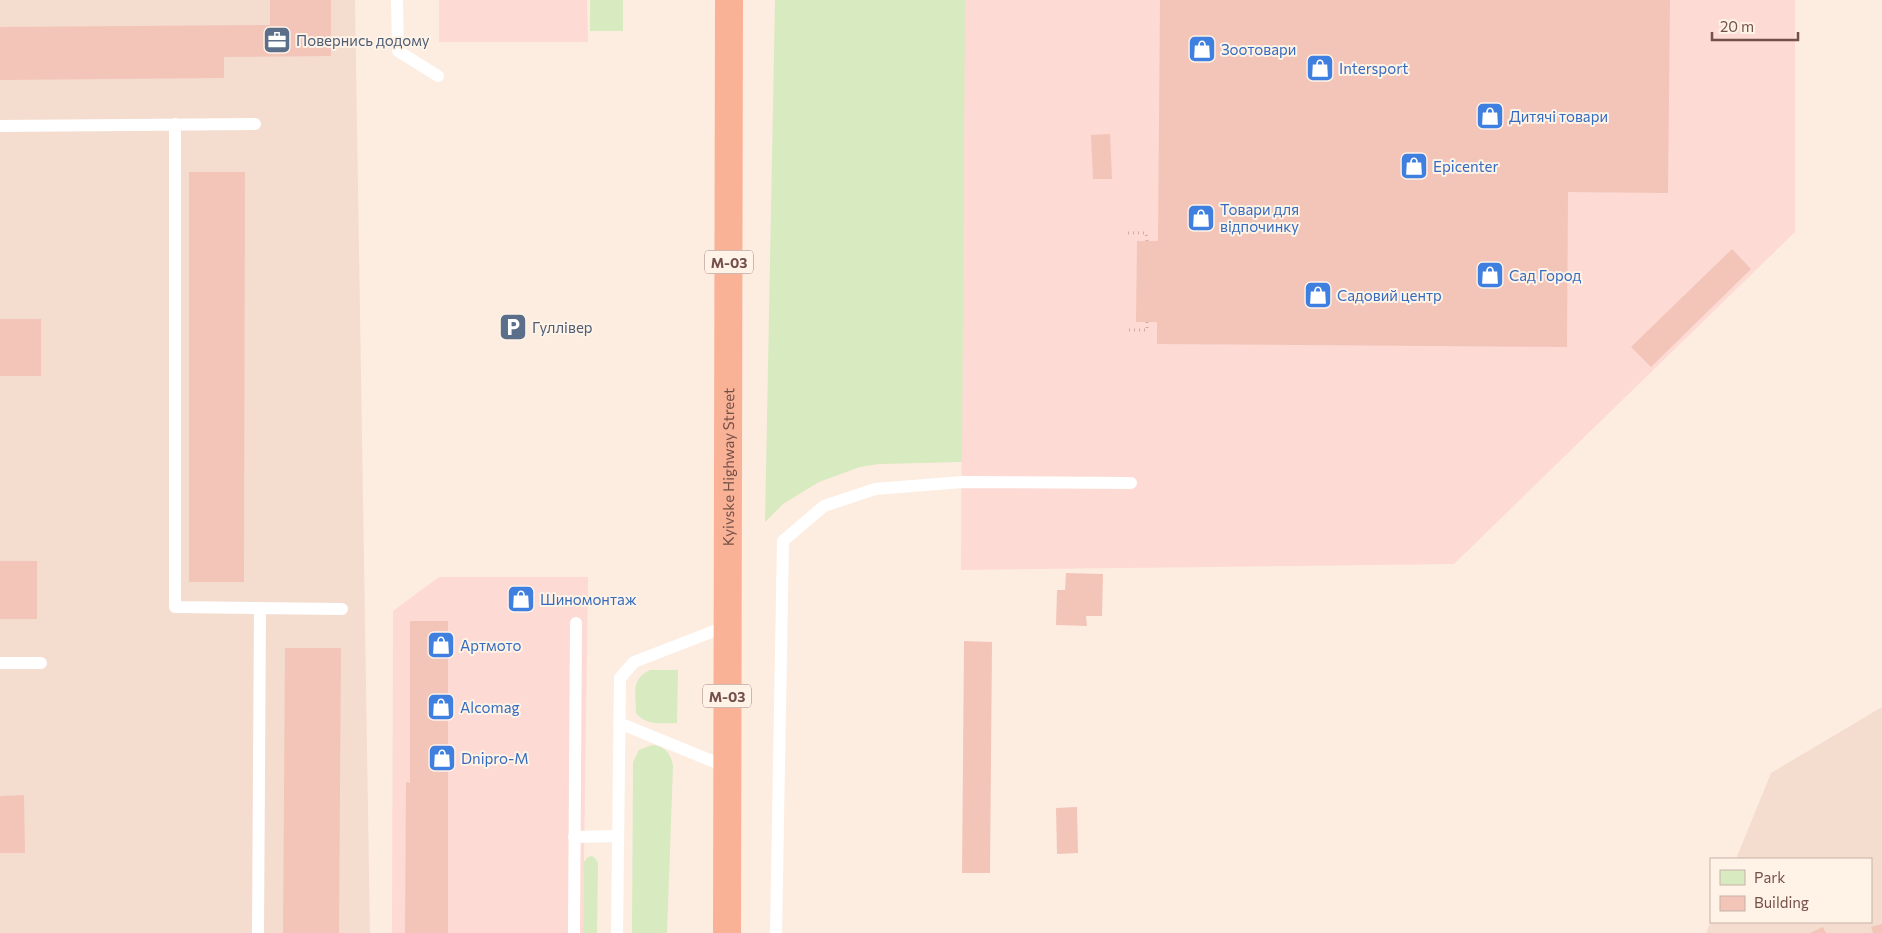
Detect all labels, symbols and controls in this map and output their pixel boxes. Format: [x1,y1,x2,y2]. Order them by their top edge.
scale bar [1712,10,1798,42]
text: 20 m [1720,17,1754,35]
office icon: Повернись додому [262,25,292,55]
place label: Повернись додому [296,31,430,49]
shop icon: Зоотовари [1187,34,1217,64]
place label: Зоотовари [1221,40,1296,58]
shop icon: Intersport [1305,53,1335,83]
place label: Intersport [1339,59,1408,77]
shop icon: Дитячі товари [1475,101,1505,131]
place label: Дитячі товари [1509,107,1608,125]
shop icon: Epicenter [1399,151,1429,181]
place label: Epicenter [1433,157,1499,175]
place label: Товари для відпочинку [1220,200,1299,235]
shop icon: Товари для відпочинку [1186,203,1216,233]
road number: М-03 [705,250,753,274]
shop icon: Сад Город [1475,260,1505,290]
place label: Сад Город [1509,266,1582,284]
shop icon: Садовий центр [1303,280,1333,310]
place label: Садовий центр [1337,286,1442,304]
parking icon: Гуллівер [498,312,528,342]
place label: Гуллівер [532,318,593,336]
street label: Kyivske Highway Street [719,388,737,546]
shop icon: Шиномонтаж [506,584,536,614]
place label: Шиномонтаж [540,590,637,608]
shop icon: Артмото [426,630,456,660]
place label: Артмото [460,636,521,654]
road number: М-03 [703,684,751,708]
shop icon: Alcomag [426,692,456,722]
place label: Alcomag [460,698,520,716]
shop icon: Dnipro-M [427,743,457,773]
place label: Dnipro-M [461,749,529,767]
legend [1710,858,1872,923]
text: Park [1754,868,1785,886]
text: Building [1754,893,1809,911]

